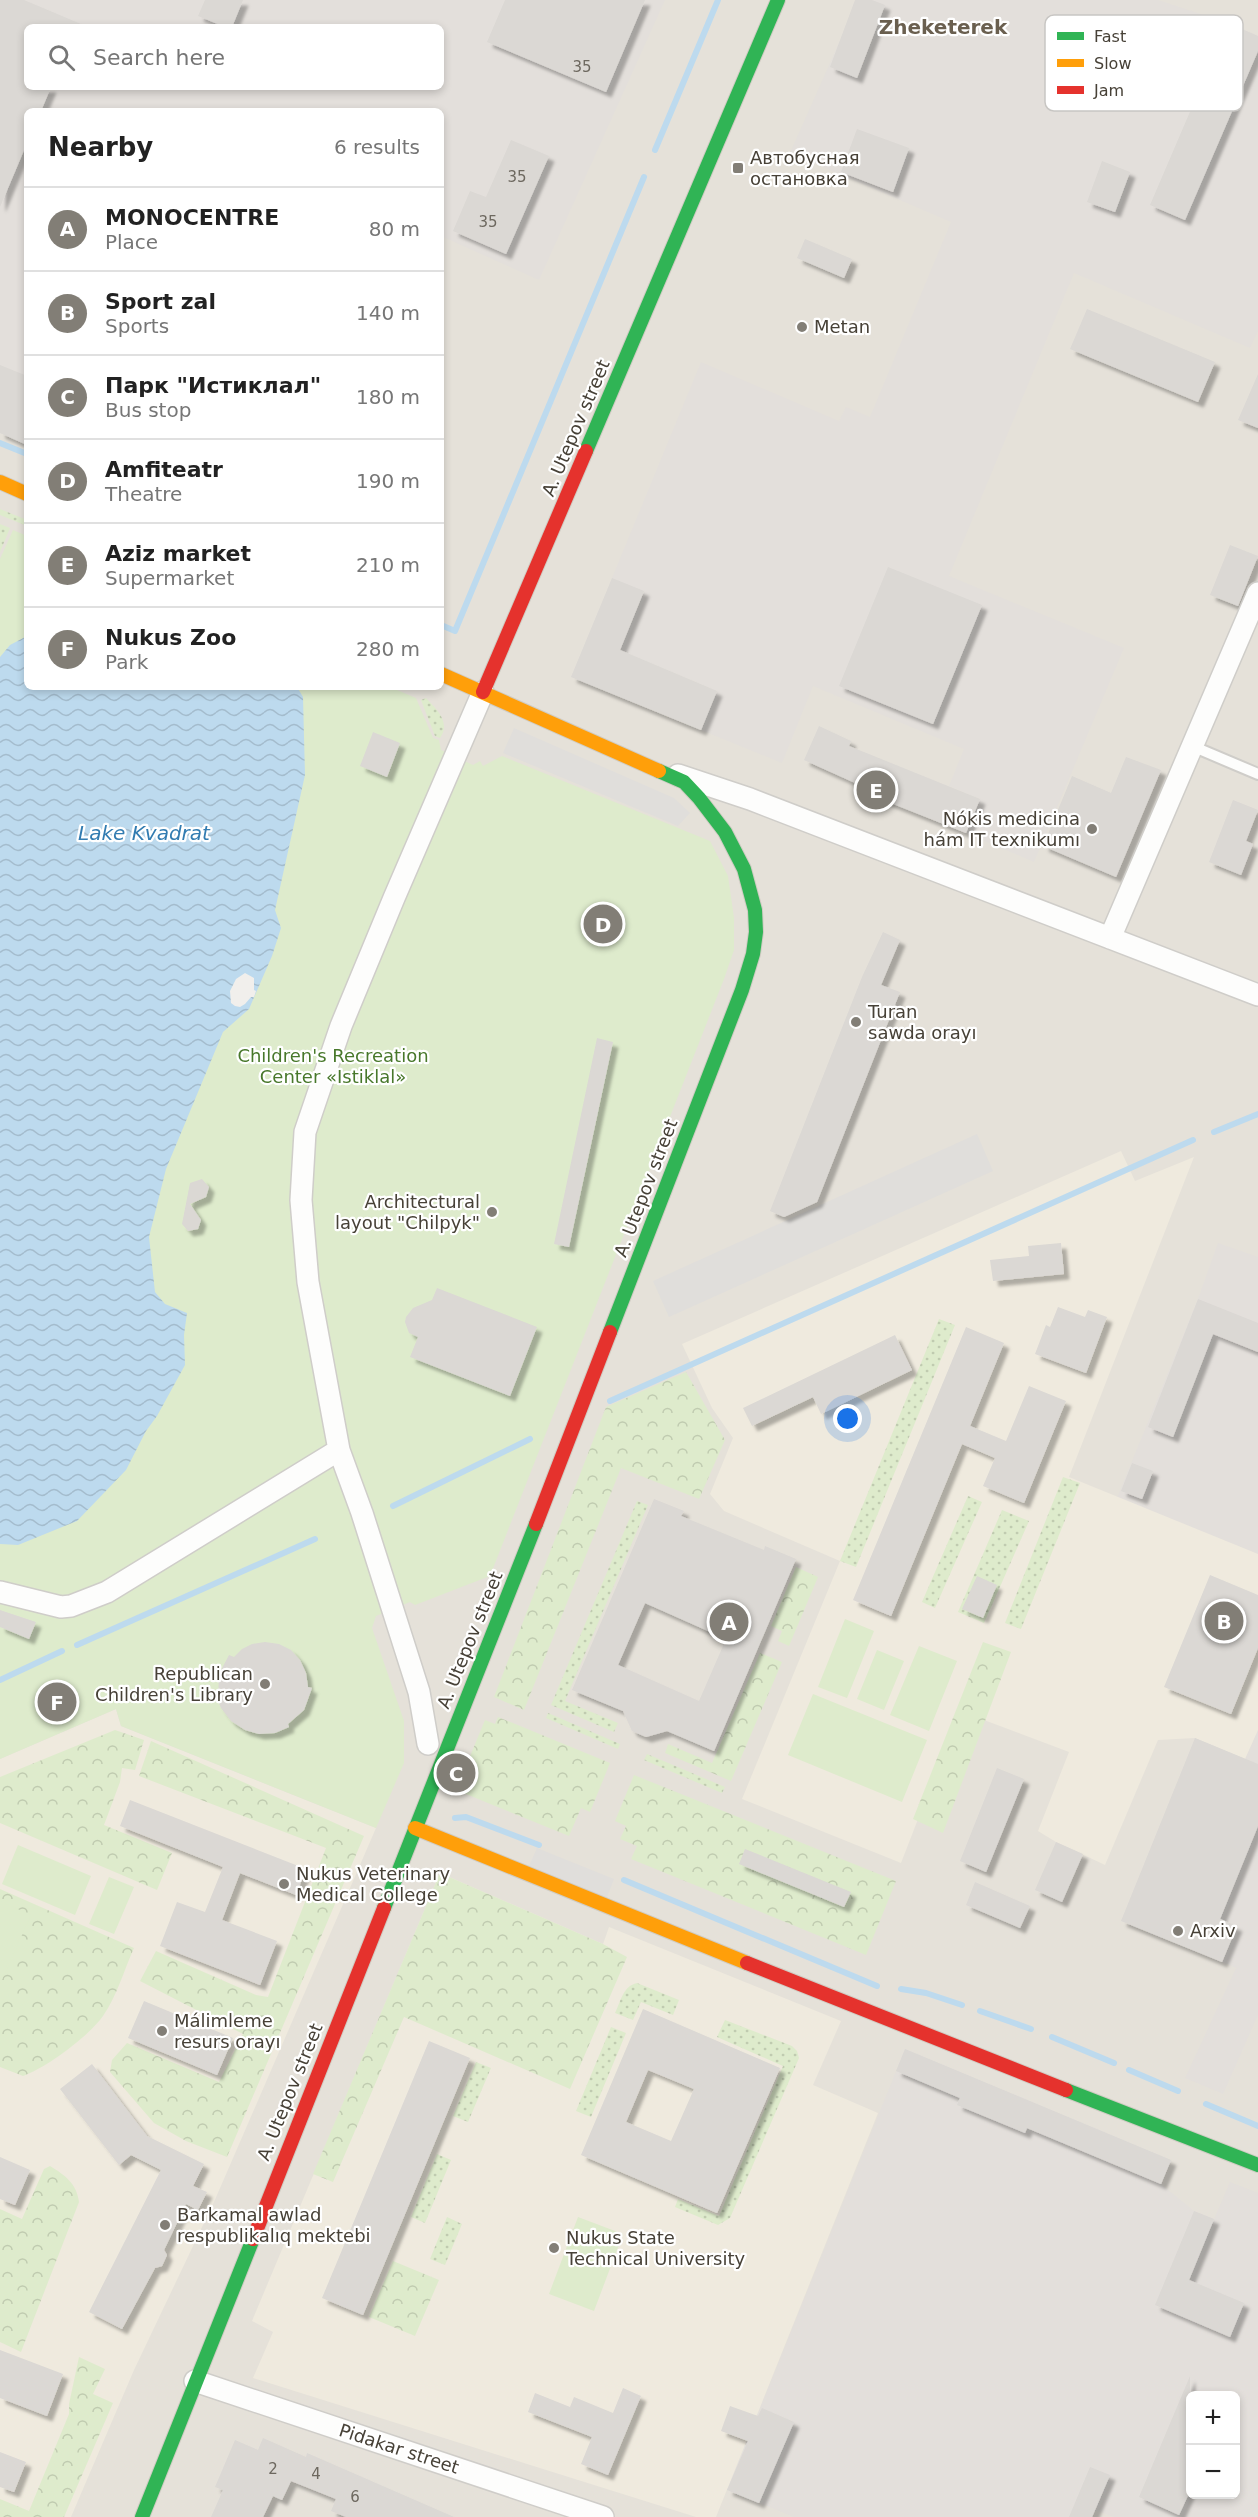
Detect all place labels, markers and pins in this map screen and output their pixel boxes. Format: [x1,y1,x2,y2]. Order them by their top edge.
place label: Автобусная остановка [750,147,860,189]
marker: Автобусная остановка [731,161,745,175]
place label: Metan [814,316,870,337]
marker: Metan [795,320,809,334]
pin: E [856,768,896,812]
place label: Nókis medicina hám IT texnikumı [924,808,1080,850]
marker: Nókis medicina hám IT texnikumı [1085,822,1099,836]
pin: D [584,902,622,946]
place label: Turan sawda orayı [867,1001,976,1043]
marker: Turan sawda orayı [849,1015,863,1029]
place label: Architectural layout "Chilpyk" [335,1191,480,1233]
marker: Architectural layout "Chilpyk" [485,1205,499,1219]
pin: B [1204,1598,1244,1644]
pin: A [710,1600,748,1644]
place label: Republican Children's Library [95,1663,253,1705]
marker: Republican Children's Library [258,1677,272,1691]
pin: F [38,1680,76,1724]
pin: C [436,1750,476,1796]
place label: Nukus Veterinary Medical College [296,1863,451,1905]
marker: Nukus Veterinary Medical College [277,1877,291,1891]
place label: Arxiv [1190,1920,1236,1941]
marker: Arxiv [1171,1924,1185,1938]
place label: Málimleme resurs orayı [174,2010,280,2052]
marker: Málimleme resurs orayı [155,2024,169,2038]
place label: Barkamal awlad respublikalıq mektebi [177,2204,371,2246]
marker: Barkamal awlad respublikalıq mektebi [158,2218,172,2232]
place label: Nukus State Technical University [565,2227,746,2269]
marker: Nukus State Technical University [547,2241,561,2255]

